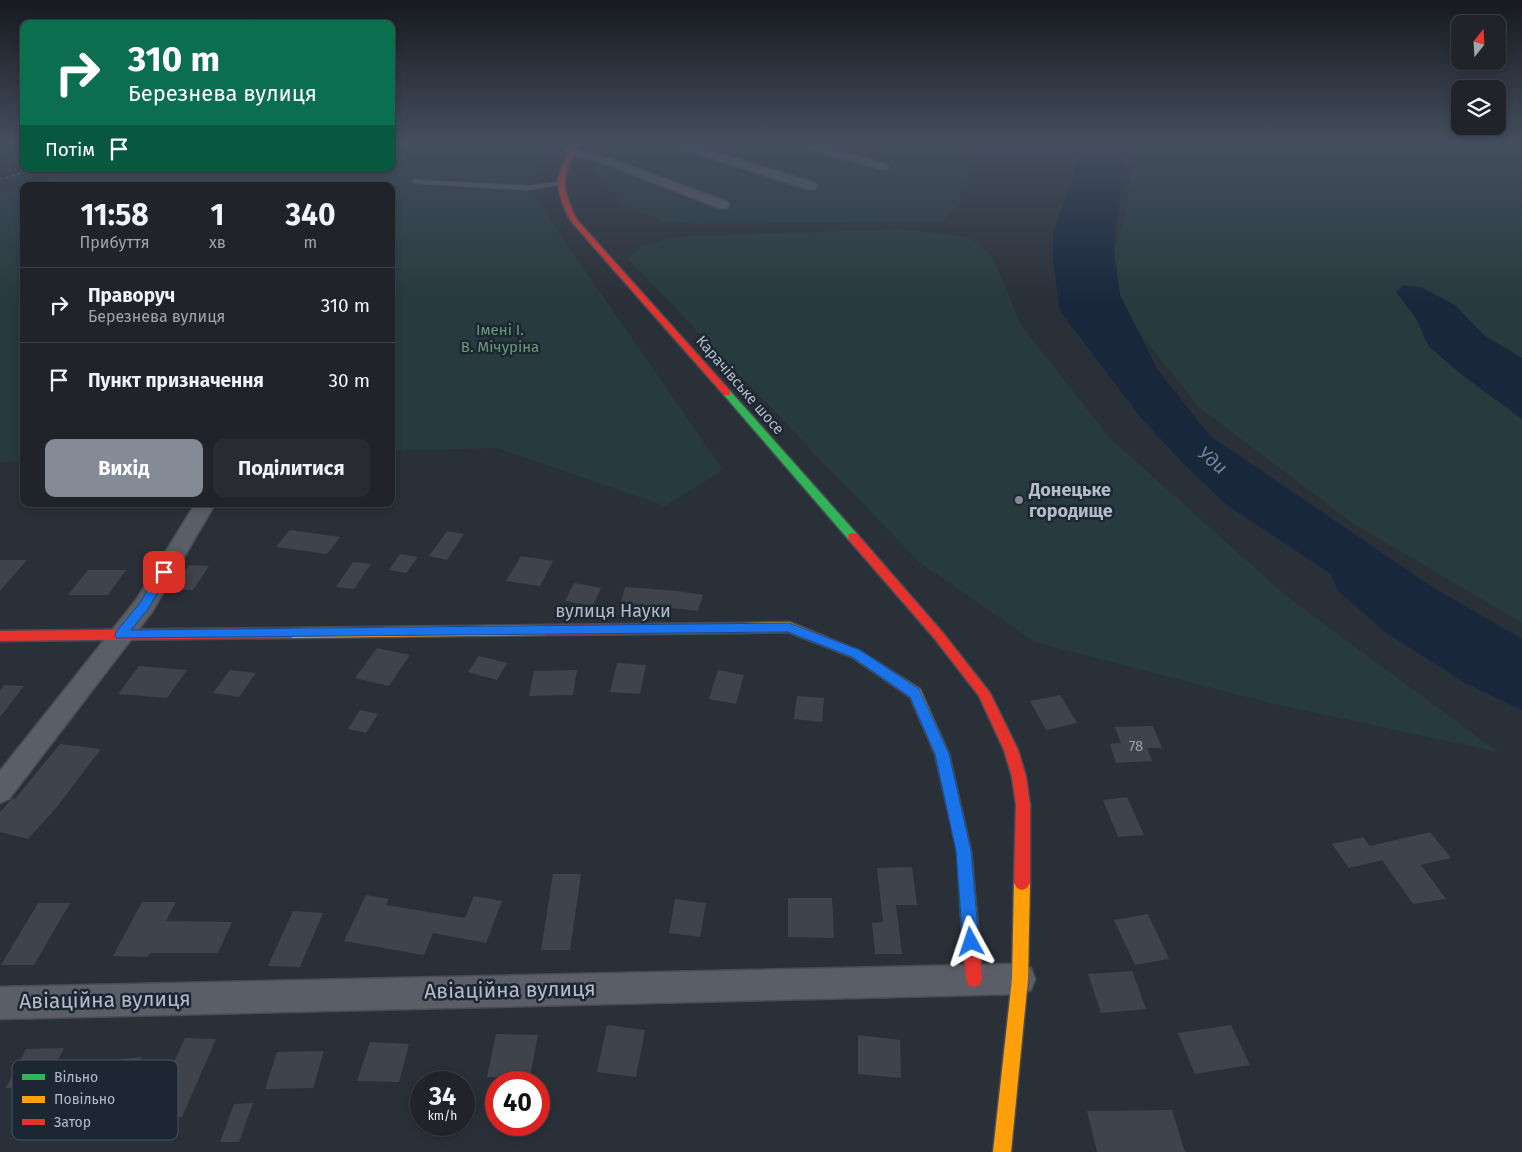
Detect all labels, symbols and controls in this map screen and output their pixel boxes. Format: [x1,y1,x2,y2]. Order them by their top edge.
north arrow [1451,15,1506,70]
map controls [1451,15,1506,135]
text: 310 m [128,38,220,80]
icon: right [45,40,110,105]
text: Березнева вулиця [128,80,317,107]
button: layers [1451,80,1506,135]
icon: arrive [105,135,133,163]
text: Потім [45,138,95,161]
text: 11:58 [80,197,149,233]
text: 1 [211,197,224,233]
text: 340 [285,197,335,233]
text: Прибуття [80,233,150,252]
text: хв [209,233,226,252]
text: m [304,233,317,252]
text: Праворуч [88,284,175,307]
icon: right [45,291,73,319]
text: 310 m [321,294,370,317]
text: Березнева вулиця [88,307,225,326]
park label: Імені І. В. Мічуріна [461,321,539,356]
street label: Карачівське шосе [692,332,788,438]
icon: arrive [45,366,73,394]
text: Пункт призначення [88,369,264,392]
text: 30 m [329,369,370,392]
button: Вихід [45,439,203,497]
button: Поділитися [213,439,370,497]
water label: Уди [1193,442,1232,479]
place label: Донецьке городище [1028,479,1113,522]
marker: Донецьке городище [1013,494,1025,506]
pin [143,551,185,593]
icon: arrive [150,558,178,586]
street label: вулиця Науки [555,600,671,622]
house number: 78 [1129,737,1143,755]
position arrow [944,915,996,967]
street label: Авіаційна вулиця [424,976,596,1004]
street label: Авіаційна вулиця [19,986,191,1014]
legend [12,1060,178,1140]
text: Вільно [54,1069,98,1086]
speed limit sign: 40 [485,1071,550,1136]
text: 34 [429,1082,456,1112]
text: Повільно [54,1091,115,1108]
text: km/h [428,1109,457,1123]
text: Затор [54,1114,91,1131]

